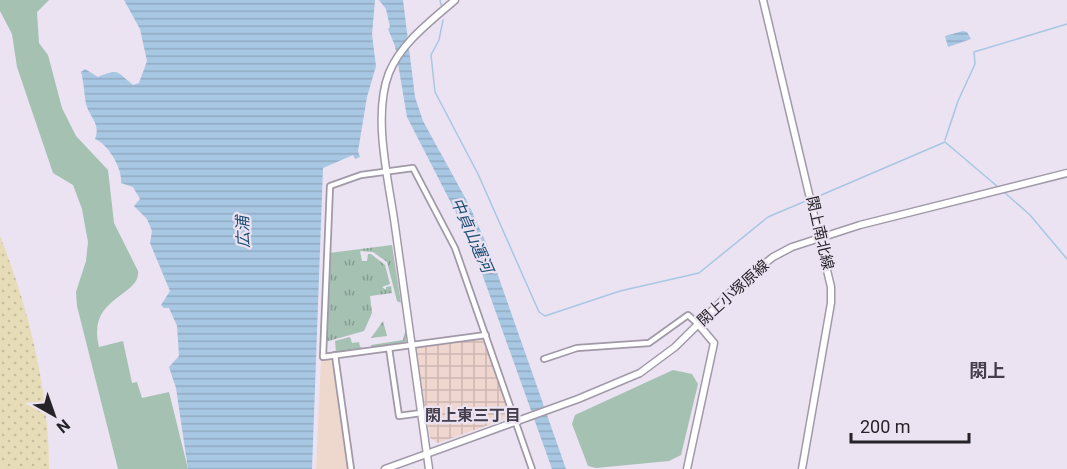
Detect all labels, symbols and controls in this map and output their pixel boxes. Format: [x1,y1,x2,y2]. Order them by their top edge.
street label: 閖上南北線 [803,194,837,272]
water label: 中貞山運河 [447,195,498,278]
water label: 広浦 [233,213,253,248]
street label: 閖上小塚原線 [694,256,772,330]
district label: 閖上 [969,360,1005,381]
north arrow [24,385,84,445]
district label: 閖上東三丁目 [425,406,521,425]
scale bar [851,406,970,444]
text: N [53,415,74,437]
text: 200 m [860,416,911,437]

